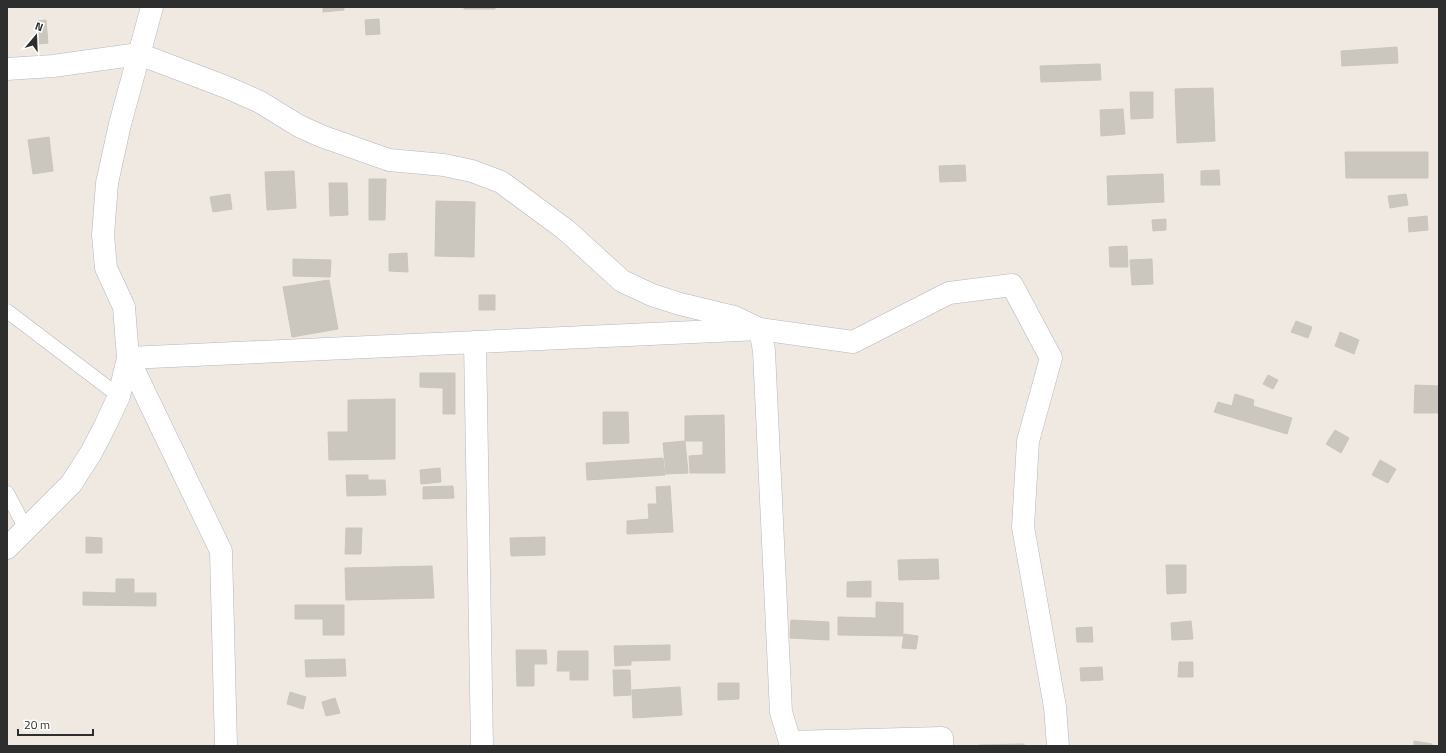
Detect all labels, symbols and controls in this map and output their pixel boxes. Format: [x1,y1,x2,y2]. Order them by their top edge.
north arrow [16,16,56,56]
text: N [33,18,45,35]
scale bar [18,711,93,737]
text: 20 m [24,715,50,734]

